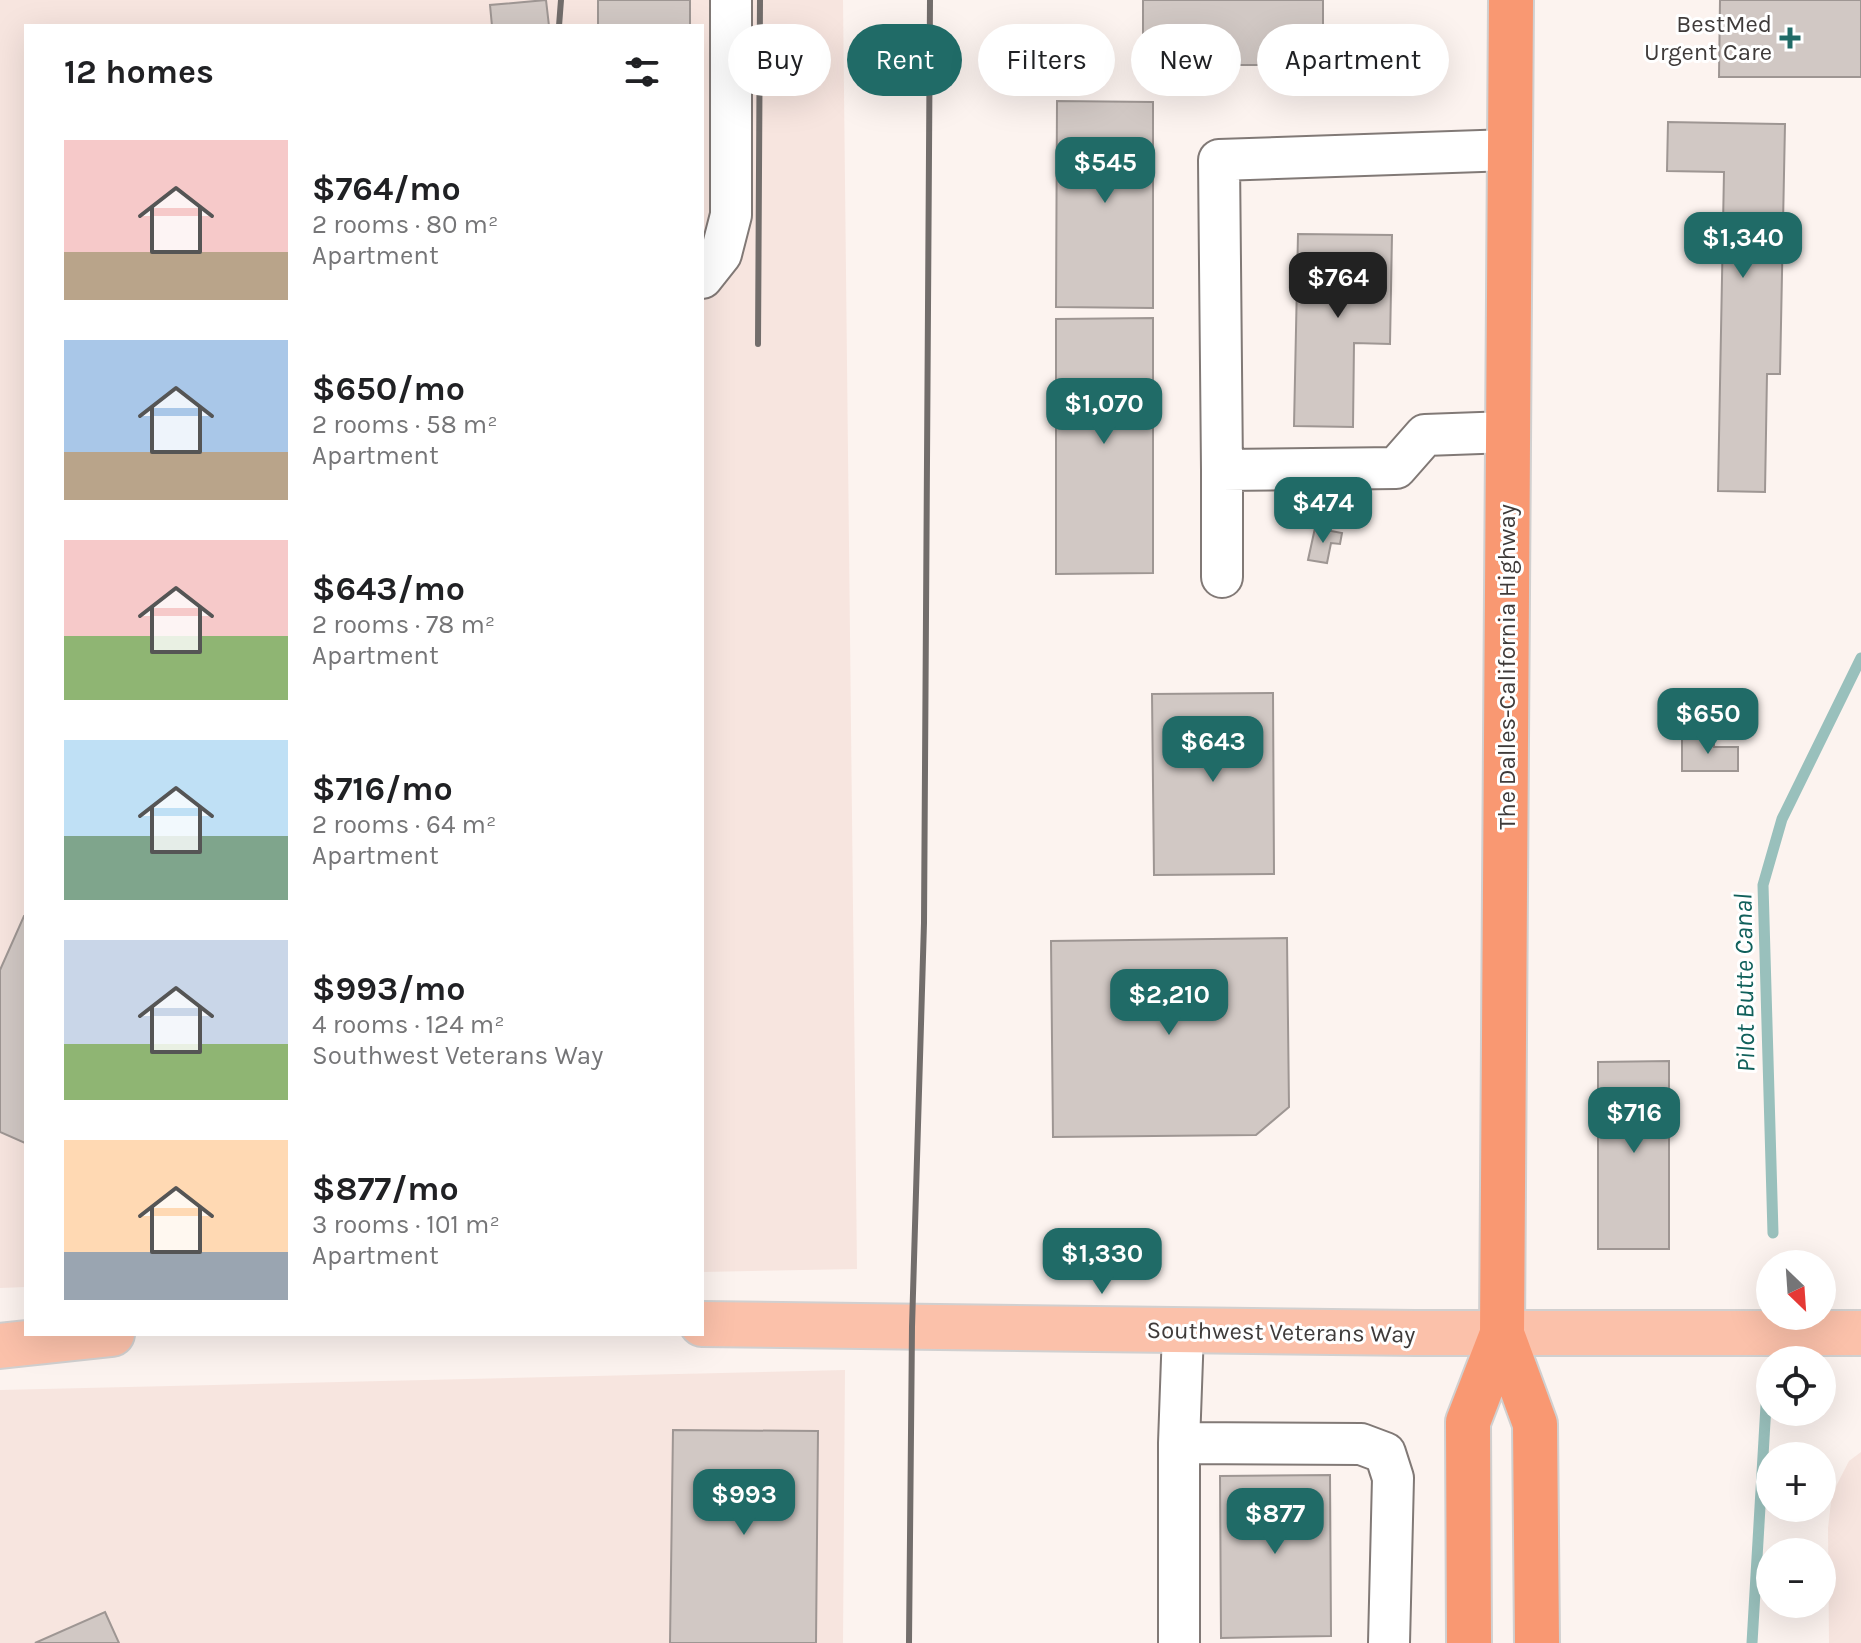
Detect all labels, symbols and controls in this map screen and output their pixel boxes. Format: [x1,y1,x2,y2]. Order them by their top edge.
place label: BestMed Urgent Care [1644,10,1772,66]
chip: Buy [728,24,831,96]
chip: Rent [847,24,962,96]
chip: Filters [978,24,1115,96]
chip: New [1131,24,1241,96]
chip: Apartment [1257,24,1449,96]
marker: BestMed Urgent Care [1779,27,1801,49]
icon: filters [620,50,664,94]
text: 12 homes [64,52,214,92]
pin: $545 [1058,137,1152,205]
text: $545 [1073,147,1137,178]
text: $764/mo [312,169,461,209]
icon: home [128,172,224,268]
text: 2 rooms · 80 m² [312,209,498,240]
pin: $1,340 [1678,212,1808,280]
text: $1,340 [1702,222,1784,253]
text: Apartment [312,240,439,271]
pin: $764 [1291,252,1385,320]
text: $764 [1307,262,1369,293]
text: $650/mo [312,369,465,409]
icon: home [128,372,224,468]
pin: $1,070 [1039,378,1169,446]
text: $1,070 [1064,388,1144,419]
text: 2 rooms · 58 m² [312,409,498,440]
text: Apartment [312,440,439,471]
pin: $474 [1276,477,1370,545]
text: $474 [1292,487,1354,518]
street label: The Dalles-California Highway [1493,504,1521,830]
text: $643/mo [312,569,465,609]
icon: home [128,572,224,668]
text: 2 rooms · 78 m² [312,609,495,640]
text: Apartment [312,640,439,671]
pin: $650 [1661,688,1755,756]
text: $650 [1675,698,1741,729]
pin: $643 [1166,716,1260,784]
text: $643 [1180,726,1246,757]
text: $716/mo [312,769,453,809]
icon: home [128,772,224,868]
text: 2 rooms · 64 m² [312,809,496,840]
text: Apartment [312,840,439,871]
water label: Pilot Butte Canal [1727,893,1762,1073]
text: $993/mo [312,969,466,1009]
pin: $2,210 [1104,969,1234,1037]
icon: home [128,972,224,1068]
text: $2,210 [1128,979,1210,1010]
text: 4 rooms · 124 m² [312,1009,505,1040]
text: Southwest Veterans Way [312,1040,603,1071]
pin: $716 [1587,1087,1681,1155]
text: $716 [1606,1097,1662,1128]
text: $877/mo [312,1169,459,1209]
icon: home [128,1172,224,1268]
text: 3 rooms · 101 m² [312,1209,500,1240]
pin: $1,330 [1037,1228,1167,1296]
text: $1,330 [1061,1238,1143,1269]
text: Apartment [312,1240,439,1271]
north arrow [1756,1250,1836,1330]
map controls [1756,1250,1836,1618]
street label: Southwest Veterans Way [1146,1316,1416,1348]
button: locate [1756,1346,1836,1426]
button: + [1756,1442,1836,1522]
pin: $993 [697,1469,791,1537]
text: $993 [711,1479,777,1510]
pin: $877 [1228,1488,1322,1556]
text: $877 [1245,1498,1305,1529]
button: − [1756,1538,1836,1618]

